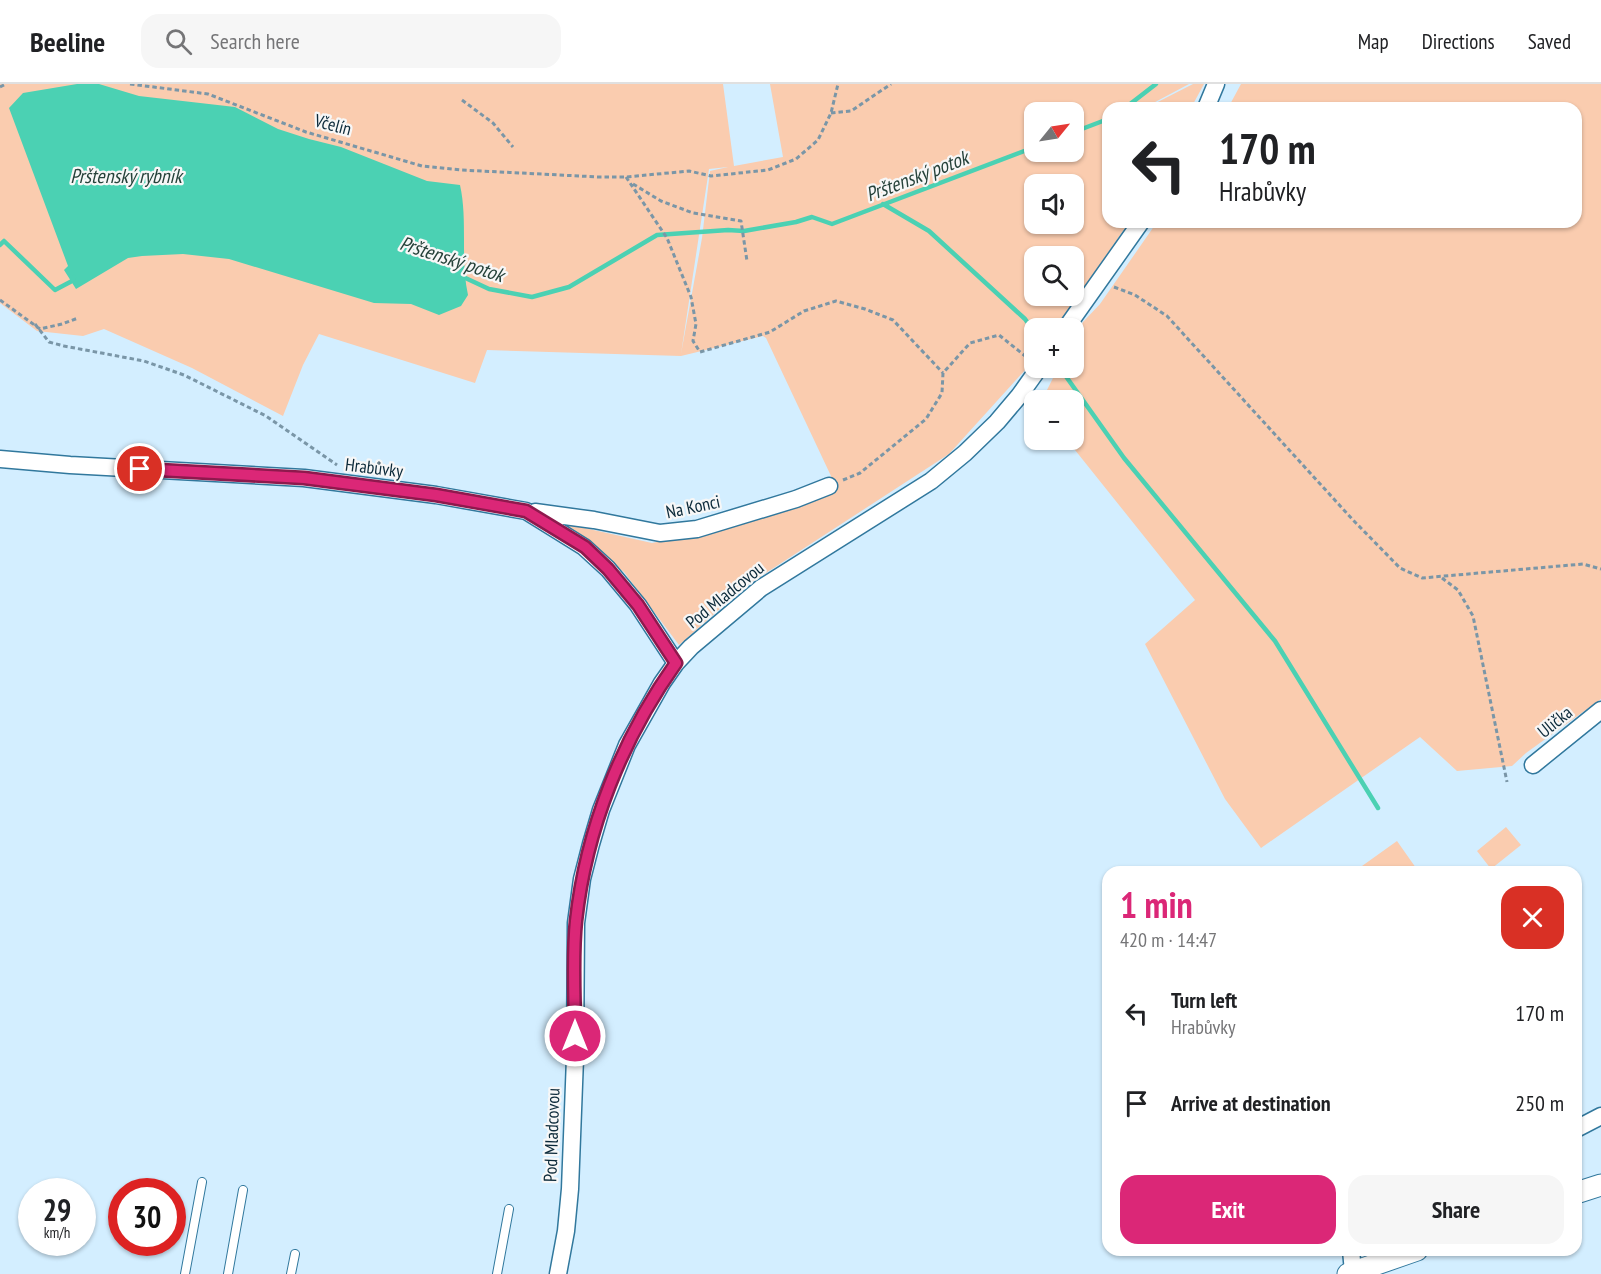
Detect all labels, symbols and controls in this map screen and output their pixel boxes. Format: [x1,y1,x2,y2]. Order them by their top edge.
search box [141,14,561,68]
text: Beeline [30,23,105,60]
icon: search [162,25,195,58]
text: Search here [210,27,300,55]
text: Map [1358,28,1389,55]
text: Directions [1422,28,1495,55]
text: Saved [1528,28,1571,55]
north arrow [1024,102,1084,162]
map controls [1024,102,1084,450]
street label: Včelín [311,108,354,140]
text: 170 m [1219,121,1316,176]
icon: left [1120,126,1198,204]
water label: Prštenský potok [862,144,974,207]
water label: Prštenský rybník [70,163,184,189]
button: sound [1024,174,1084,234]
text: Hrabůvky [1219,174,1306,208]
water label: Prštenský potok [397,230,509,289]
button: search [1024,246,1084,306]
button: + [1024,318,1084,378]
button: − [1024,390,1084,450]
pin [114,443,165,494]
icon: arrive [123,452,156,485]
street label: Hrabůvky [344,453,405,482]
street label: Na Konci [664,490,722,523]
street label: Pod Mladcovou [681,556,768,633]
street label: Ulička [1533,701,1577,743]
text: 1 min [1120,881,1193,928]
button: close [1501,886,1564,949]
text: 420 m · 14:47 [1120,927,1217,953]
text: Turn left [1171,986,1237,1014]
icon: left [1120,997,1153,1030]
text: 170 m [1515,999,1564,1027]
position arrow [543,1004,607,1068]
text: Hrabůvky [1171,1014,1236,1040]
icon: arrive [1120,1087,1153,1120]
street label: Pod Mladcovou [538,1088,565,1182]
text: Arrive at destination [1171,1089,1331,1117]
text: 250 m [1515,1089,1564,1117]
button: Exit [1120,1175,1336,1244]
button: Share [1348,1175,1564,1244]
speed limit sign: 30 [108,1178,186,1256]
text: 29 [43,1190,71,1229]
text: km/h [44,1223,70,1242]

